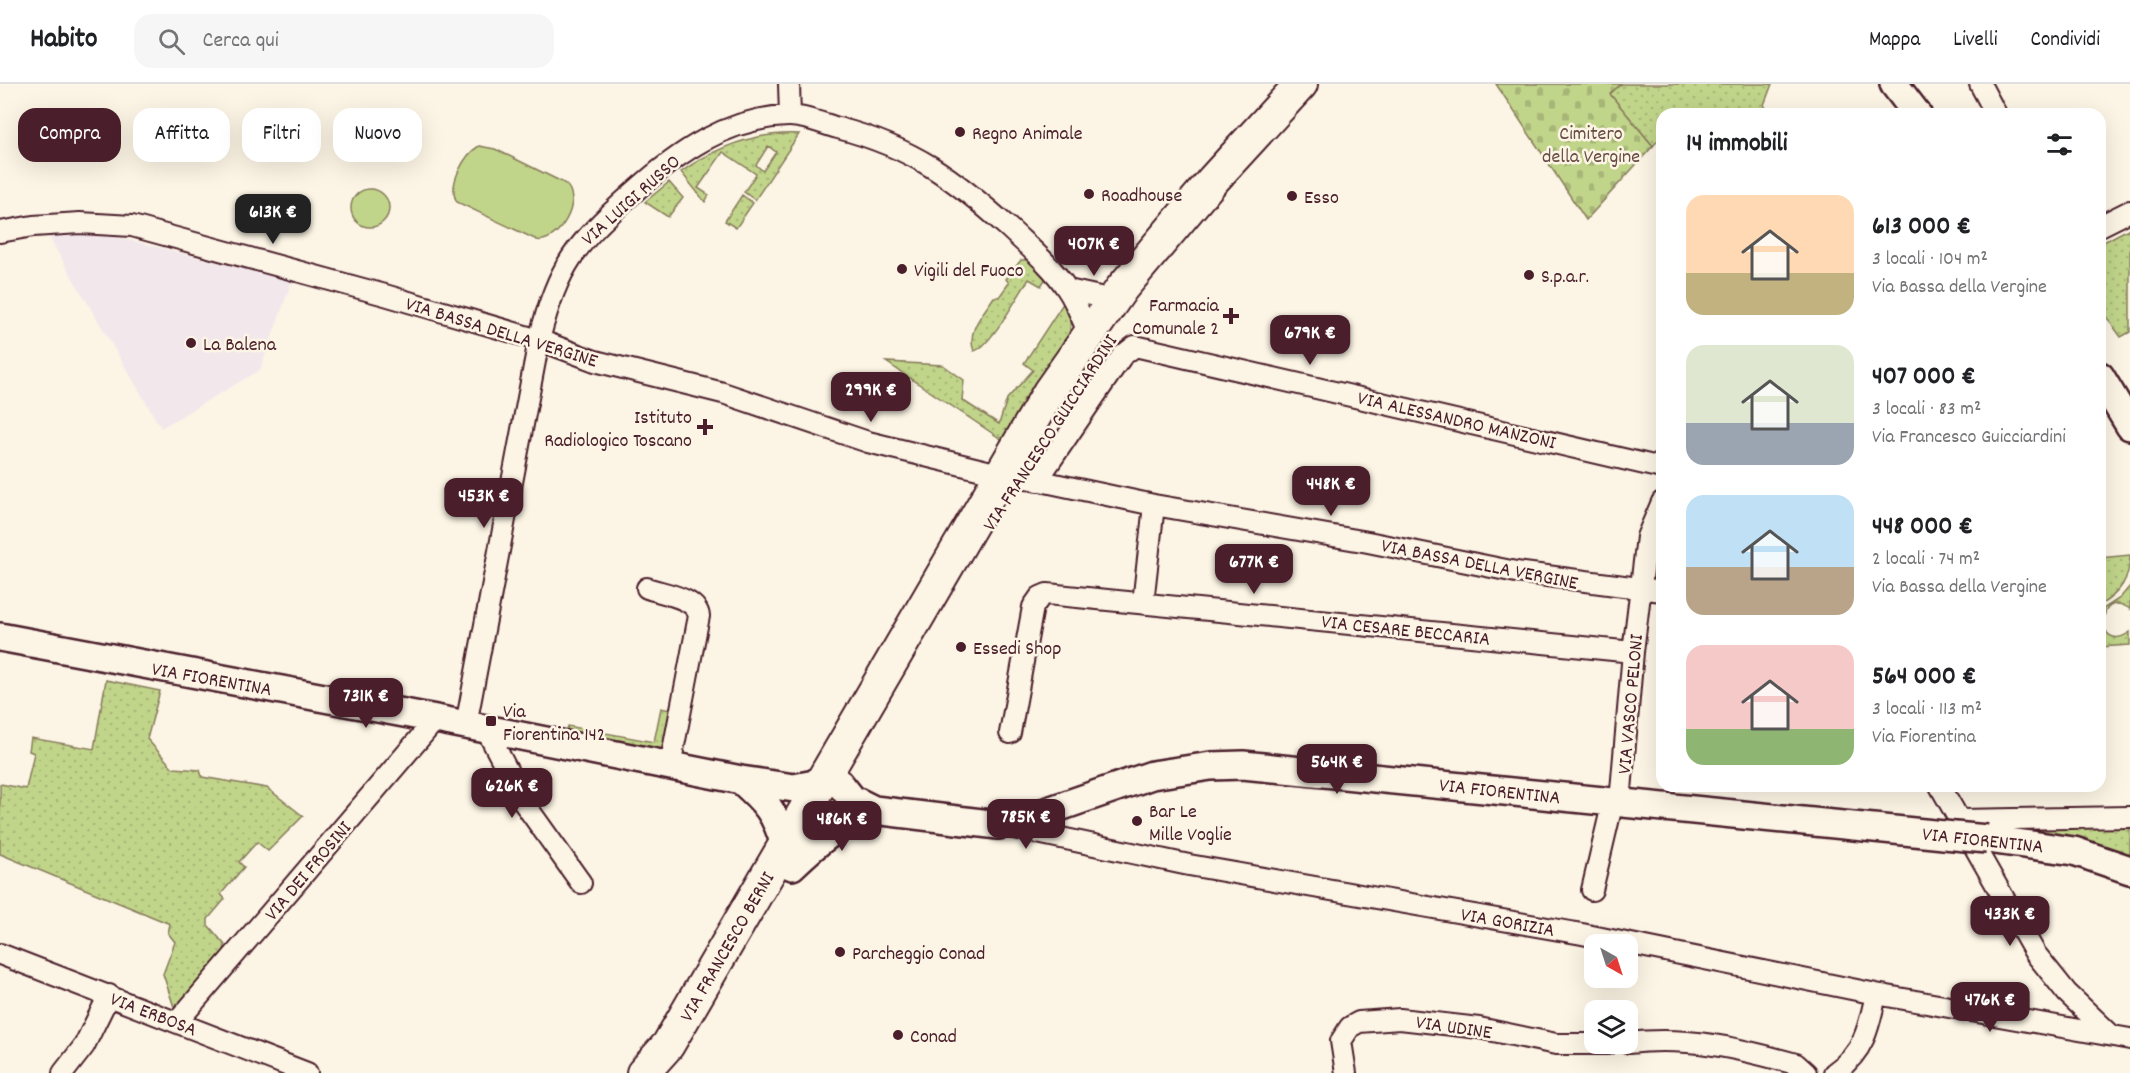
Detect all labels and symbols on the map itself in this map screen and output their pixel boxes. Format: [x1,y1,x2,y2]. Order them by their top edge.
place label: Regno Animale [972,121,1083,149]
park label: Cimitero della Vergine [1542,121,1640,172]
marker: Regno Animale [953,125,967,139]
street label: VIA LUIGI RUSSO [576,149,688,253]
place label: Roadhouse [1101,183,1183,211]
place label: Esso [1304,185,1339,213]
marker: Roadhouse [1082,187,1096,201]
marker: Esso [1285,189,1299,203]
pin: 613K € [224,194,322,245]
pin: 407K € [1045,226,1143,277]
place label: Vigili del Fuoco [914,258,1024,286]
marker: Vigili del Fuoco [895,262,909,276]
place label: S.p.a.r. [1541,264,1589,292]
marker: S.p.a.r. [1522,268,1536,282]
street label: VIA BASSA DELLA VERGINE [401,291,601,376]
place label: Farmacia Comunale 2 [1132,293,1220,344]
marker: Farmacia Comunale 2 [1224,309,1238,323]
pin: 679K € [1261,315,1359,366]
street label: VIA FRANCESCO GUICCIARDINI [977,330,1126,538]
place label: La Balena [203,332,277,360]
marker: La Balena [184,336,198,350]
pin: 299K € [822,372,920,423]
street label: VIA ALESSANDRO MANZONI [1354,385,1558,458]
place label: Istituto Radiologico Toscano [544,405,692,456]
marker: Istituto Radiologico Toscano [696,418,714,436]
pin: 448K € [1282,466,1380,517]
pin: 453K € [435,478,533,529]
street label: VIA BASSA DELLA VERGINE [1379,533,1580,599]
pin: 677K € [1205,544,1303,595]
street label: VIA CESARE BECCARIA [1320,609,1492,655]
street label: VIA VASCO PELONI [1612,633,1652,775]
place label: Essedi Shop [973,636,1061,664]
marker: Essedi Shop [954,640,968,654]
street label: VIA FIORENTINA [149,657,274,705]
pin: 731K € [317,678,415,729]
place label: Via Fiorentina 142 [503,699,606,750]
marker: Via Fiorentina 142 [484,714,498,728]
pin: 564K € [1288,744,1386,795]
pin: 626K € [463,768,561,819]
street label: VIA FIORENTINA [1438,773,1562,813]
pin: 785K € [977,799,1075,850]
place label: Bar Le Mille Voglie [1149,799,1232,850]
pin: 486K € [793,801,891,852]
marker: Bar Le Mille Voglie [1130,814,1144,828]
street label: VIA DEI FROSINI [259,816,359,928]
street label: VIA FIORENTINA [1921,822,2045,862]
street label: VIA FRANCESCO BERNI [674,867,783,1028]
pin: 433K € [1961,896,2059,947]
street label: VIA GORIZIA [1458,902,1557,946]
north arrow [1584,934,1638,988]
place label: Parcheggio Conad [852,941,985,969]
marker: Parcheggio Conad [833,945,847,959]
pin: 476K € [1941,982,2039,1033]
street label: VIA ERBOSA [106,986,200,1045]
street label: VIA UDINE [1414,1010,1493,1048]
place label: Conad [910,1024,957,1052]
marker: Conad [891,1028,905,1042]

